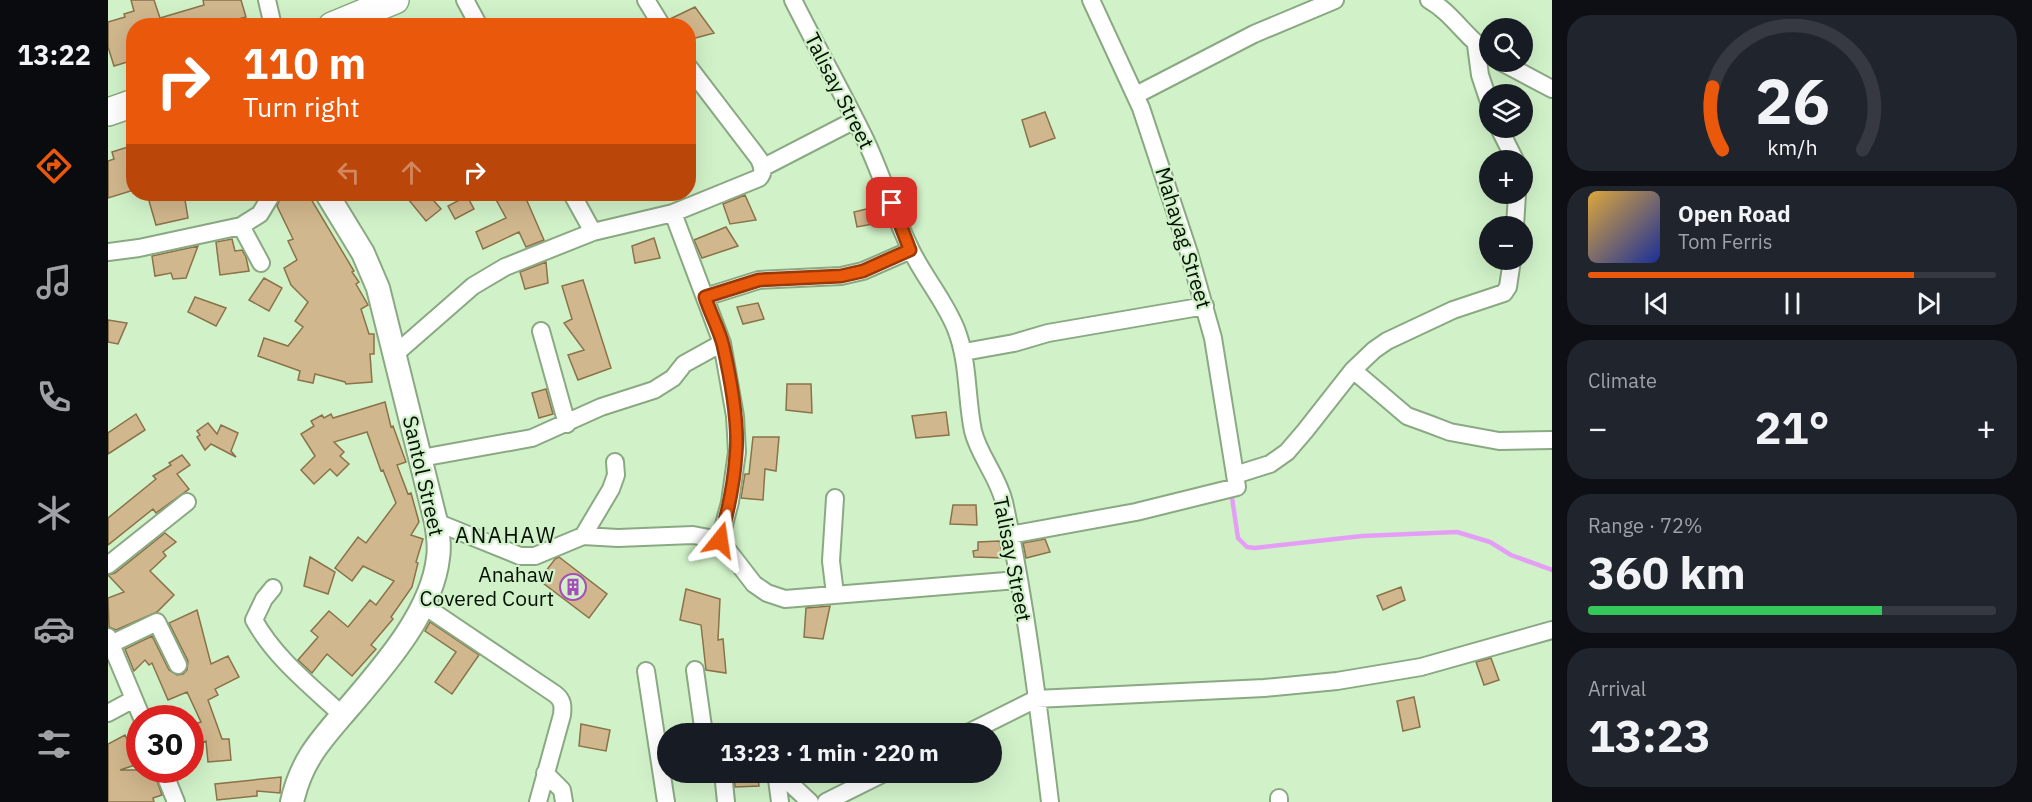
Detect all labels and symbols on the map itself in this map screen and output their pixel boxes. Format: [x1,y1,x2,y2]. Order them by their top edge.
street label: Talisay Street [799,28,881,154]
street label: Mahayag Street [1149,164,1219,312]
pin [866,177,917,228]
street label: Santol Street [397,413,451,539]
street label: Talisay Street [987,494,1039,624]
position arrow [688,508,752,572]
district label: ANAHAW [455,520,557,549]
place label: Anahaw Covered Court [420,560,554,612]
building icon: Anahaw Covered Court [558,572,588,602]
speed limit sign: 30 [126,705,204,783]

